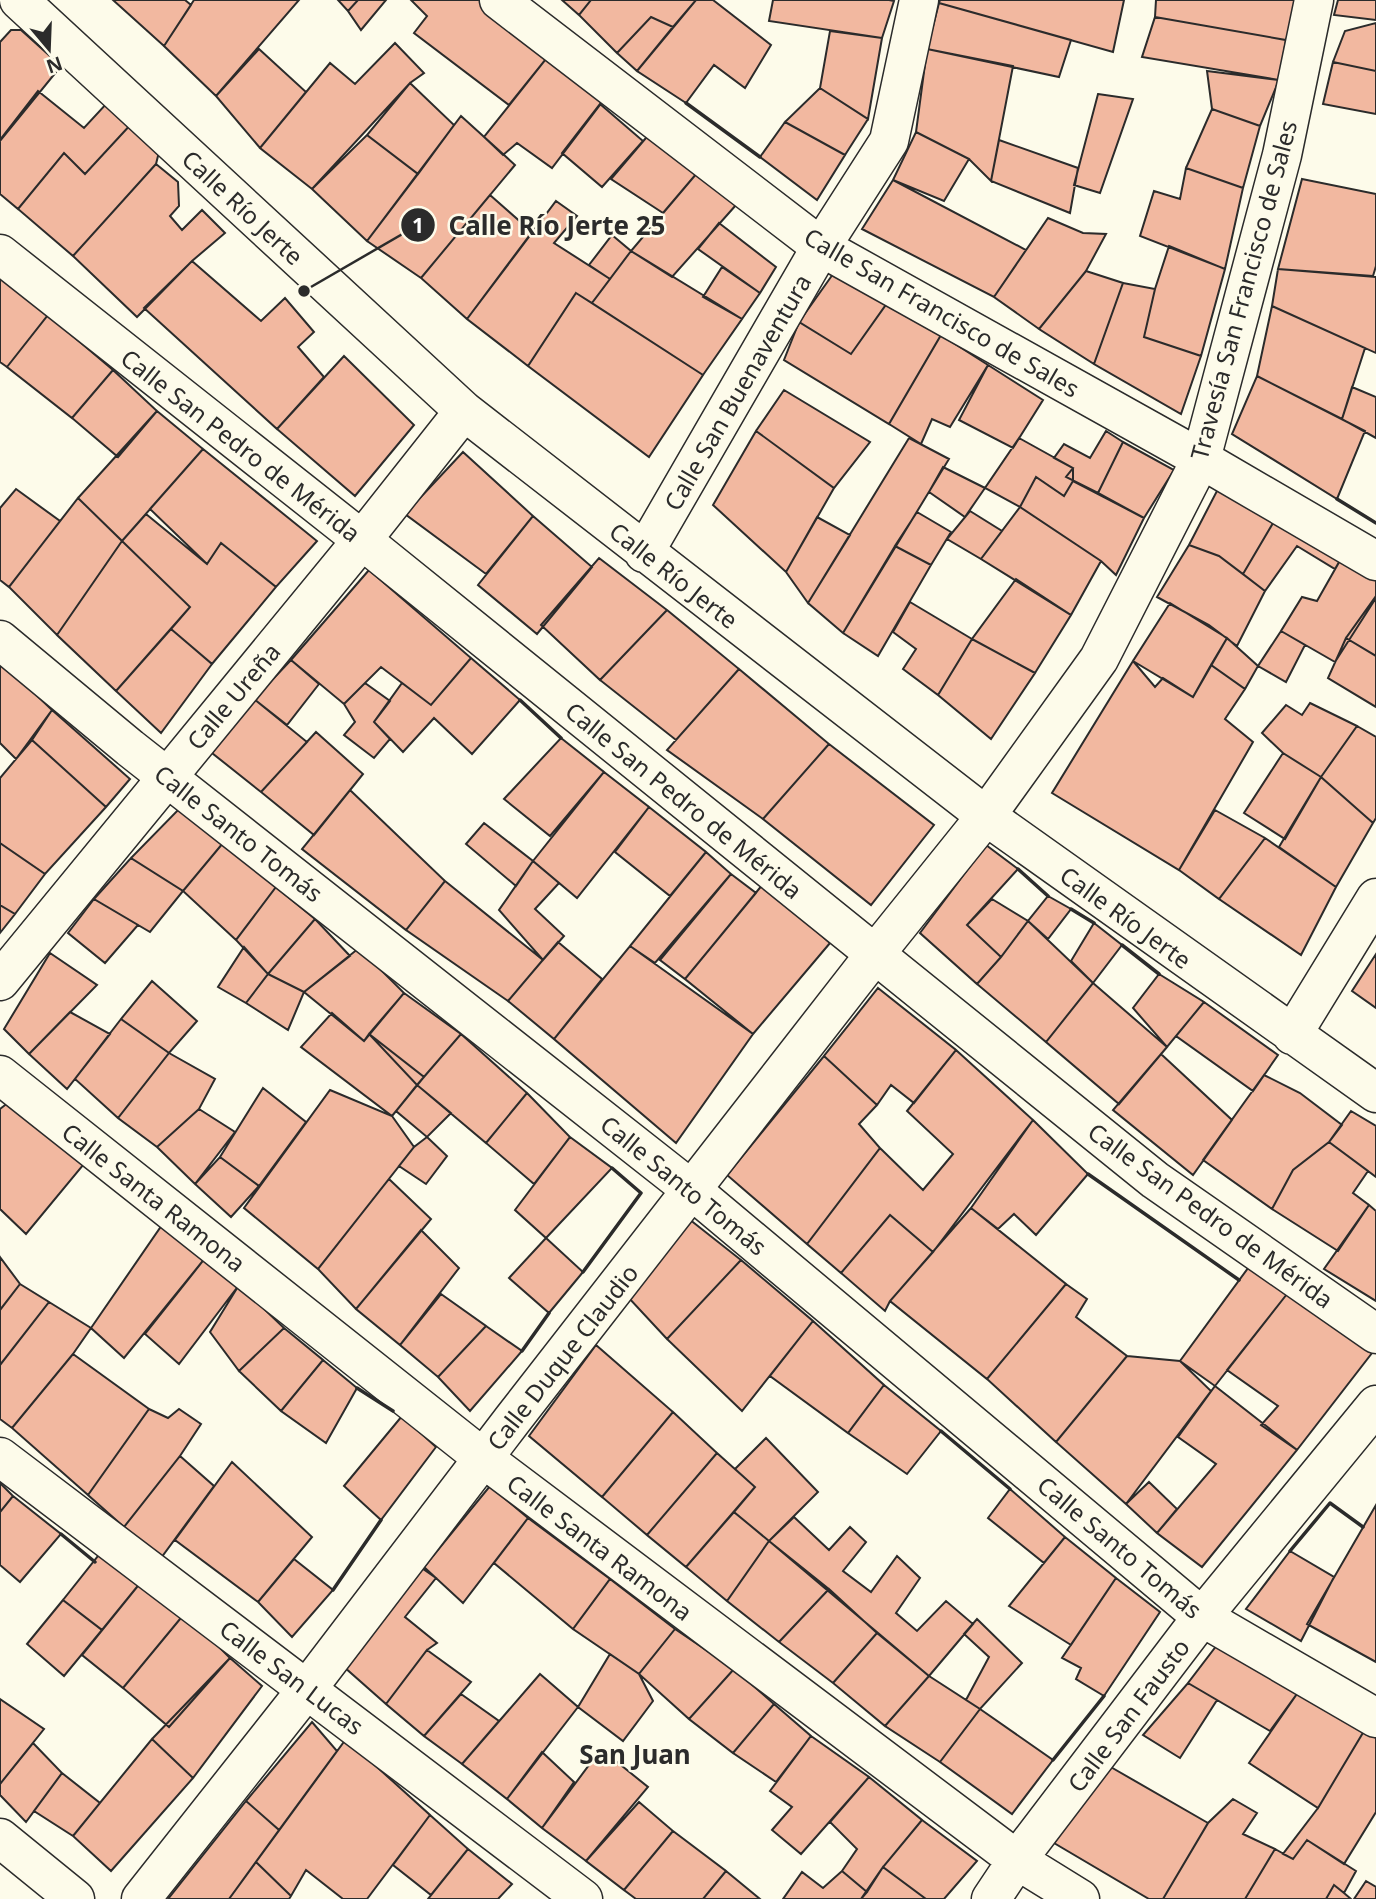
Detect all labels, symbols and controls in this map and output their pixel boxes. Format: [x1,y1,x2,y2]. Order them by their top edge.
north arrow [14,14,84,84]
text: N [43,50,66,80]
street label: Travesía San Francisco de Sales [1182,117,1304,463]
street label: Calle Río Jerte [175,142,311,272]
callout: Calle Río Jerte 25 [400,202,680,249]
text: Calle Río Jerte 25 [449,207,665,243]
text: 1 [412,211,424,239]
street label: Calle San Francisco de Sales [798,220,1086,404]
street label: Calle San Buenaventura [656,268,818,516]
street label: Calle San Pedro de Mérida [114,341,368,549]
street label: Calle Río Jerte [603,514,745,636]
street label: Calle Ureña [179,636,287,756]
street label: Calle San Pedro de Mérida [559,694,809,906]
street label: Calle Santo Tomás [148,757,330,909]
street label: Calle Río Jerte [1054,858,1198,976]
street label: Calle Santo Tomás [594,1108,774,1262]
street label: Calle Santa Ramona [55,1115,253,1279]
street label: Calle San Pedro de Mérida [1082,1115,1340,1315]
street label: Calle Duque Claudio [479,1257,645,1457]
street label: Calle Santa Ramona [501,1466,699,1628]
street label: Calle Santo Tomás [1031,1468,1209,1626]
street label: Calle San Lucas [213,1612,371,1742]
street label: Calle San Fausto [1059,1632,1197,1798]
district label: San Juan [579,1736,691,1772]

